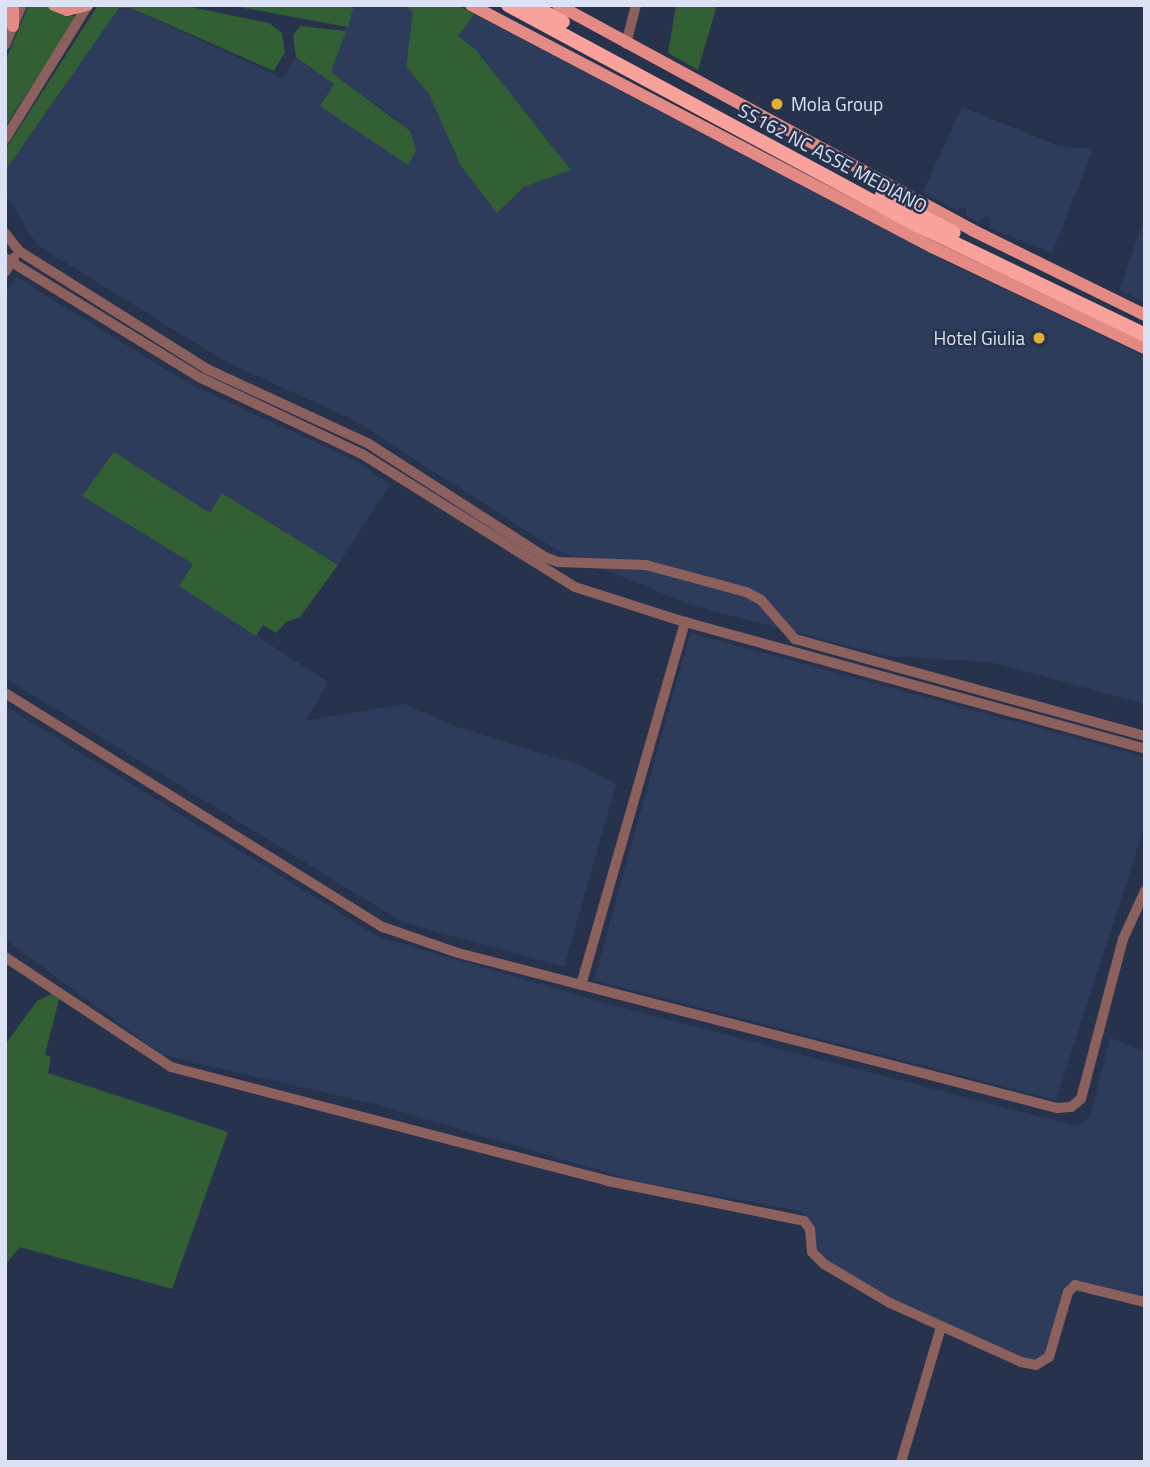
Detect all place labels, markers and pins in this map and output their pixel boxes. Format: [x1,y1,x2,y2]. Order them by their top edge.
place label: Mola Group [791,93,883,115]
marker: Mola Group [769,96,785,112]
place label: Hotel Giulia [933,327,1025,349]
marker: Hotel Giulia [1031,330,1047,346]

